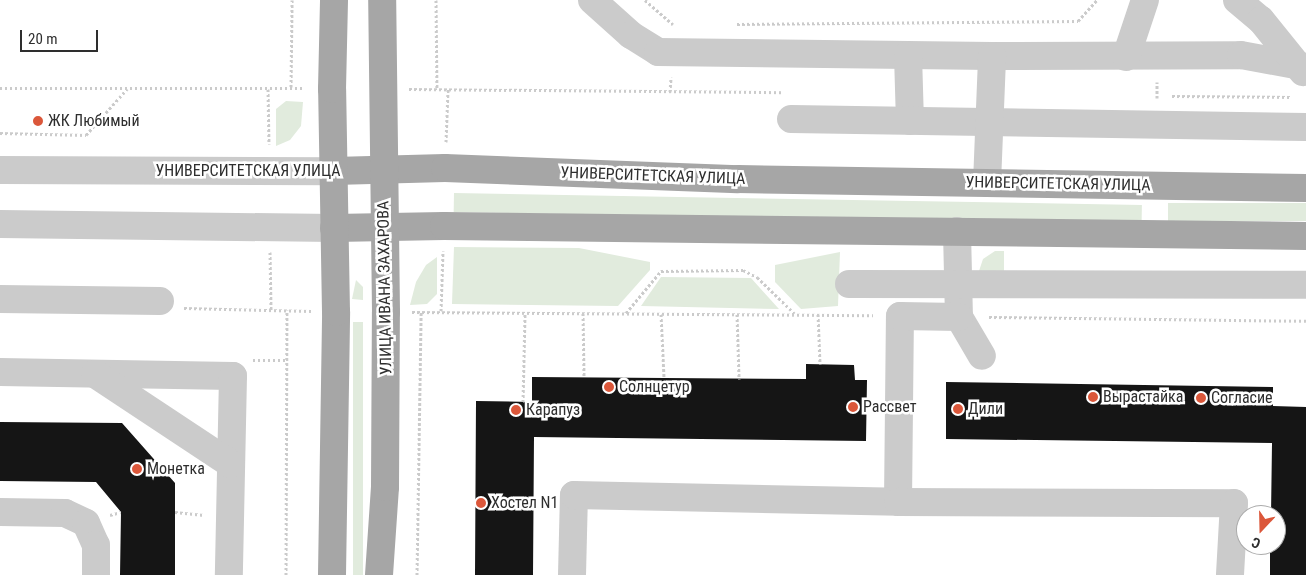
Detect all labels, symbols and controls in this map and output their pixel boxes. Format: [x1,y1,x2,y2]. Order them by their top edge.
scale bar [22,20,100,52]
text: 20 m [28,30,58,48]
place label: ЖК Любимый [48,111,140,131]
marker: ЖК Любимый [32,115,44,127]
street label: УНИВЕРСИТЕТСКАЯ УЛИЦА [155,161,341,181]
street label: УНИВЕРСИТЕТСКАЯ УЛИЦА [560,163,746,189]
street label: УНИВЕРСИТЕТСКАЯ УЛИЦА [965,173,1151,195]
street label: УЛИЦА ИВАНА ЗАХАРОВА [374,201,396,375]
place label: Солнцетур [619,377,690,397]
marker: Солнцетур [603,381,615,393]
place label: Вырастайка [1103,387,1183,407]
place label: Согласие [1211,388,1273,408]
marker: Вырастайка [1087,391,1099,403]
marker: Согласие [1195,392,1207,404]
place label: Рассвет [863,397,916,417]
place label: Дили [968,399,1003,419]
place label: Карапуз [526,400,580,420]
marker: Рассвет [847,401,859,413]
marker: Дили [952,403,964,415]
marker: Карапуз [510,404,522,416]
place label: Монетка [147,459,205,479]
marker: Монетка [131,463,143,475]
place label: Хостел N1 [491,493,558,513]
marker: Хостел N1 [475,497,487,509]
north arrow [1236,505,1286,555]
text: С [1249,534,1263,552]

